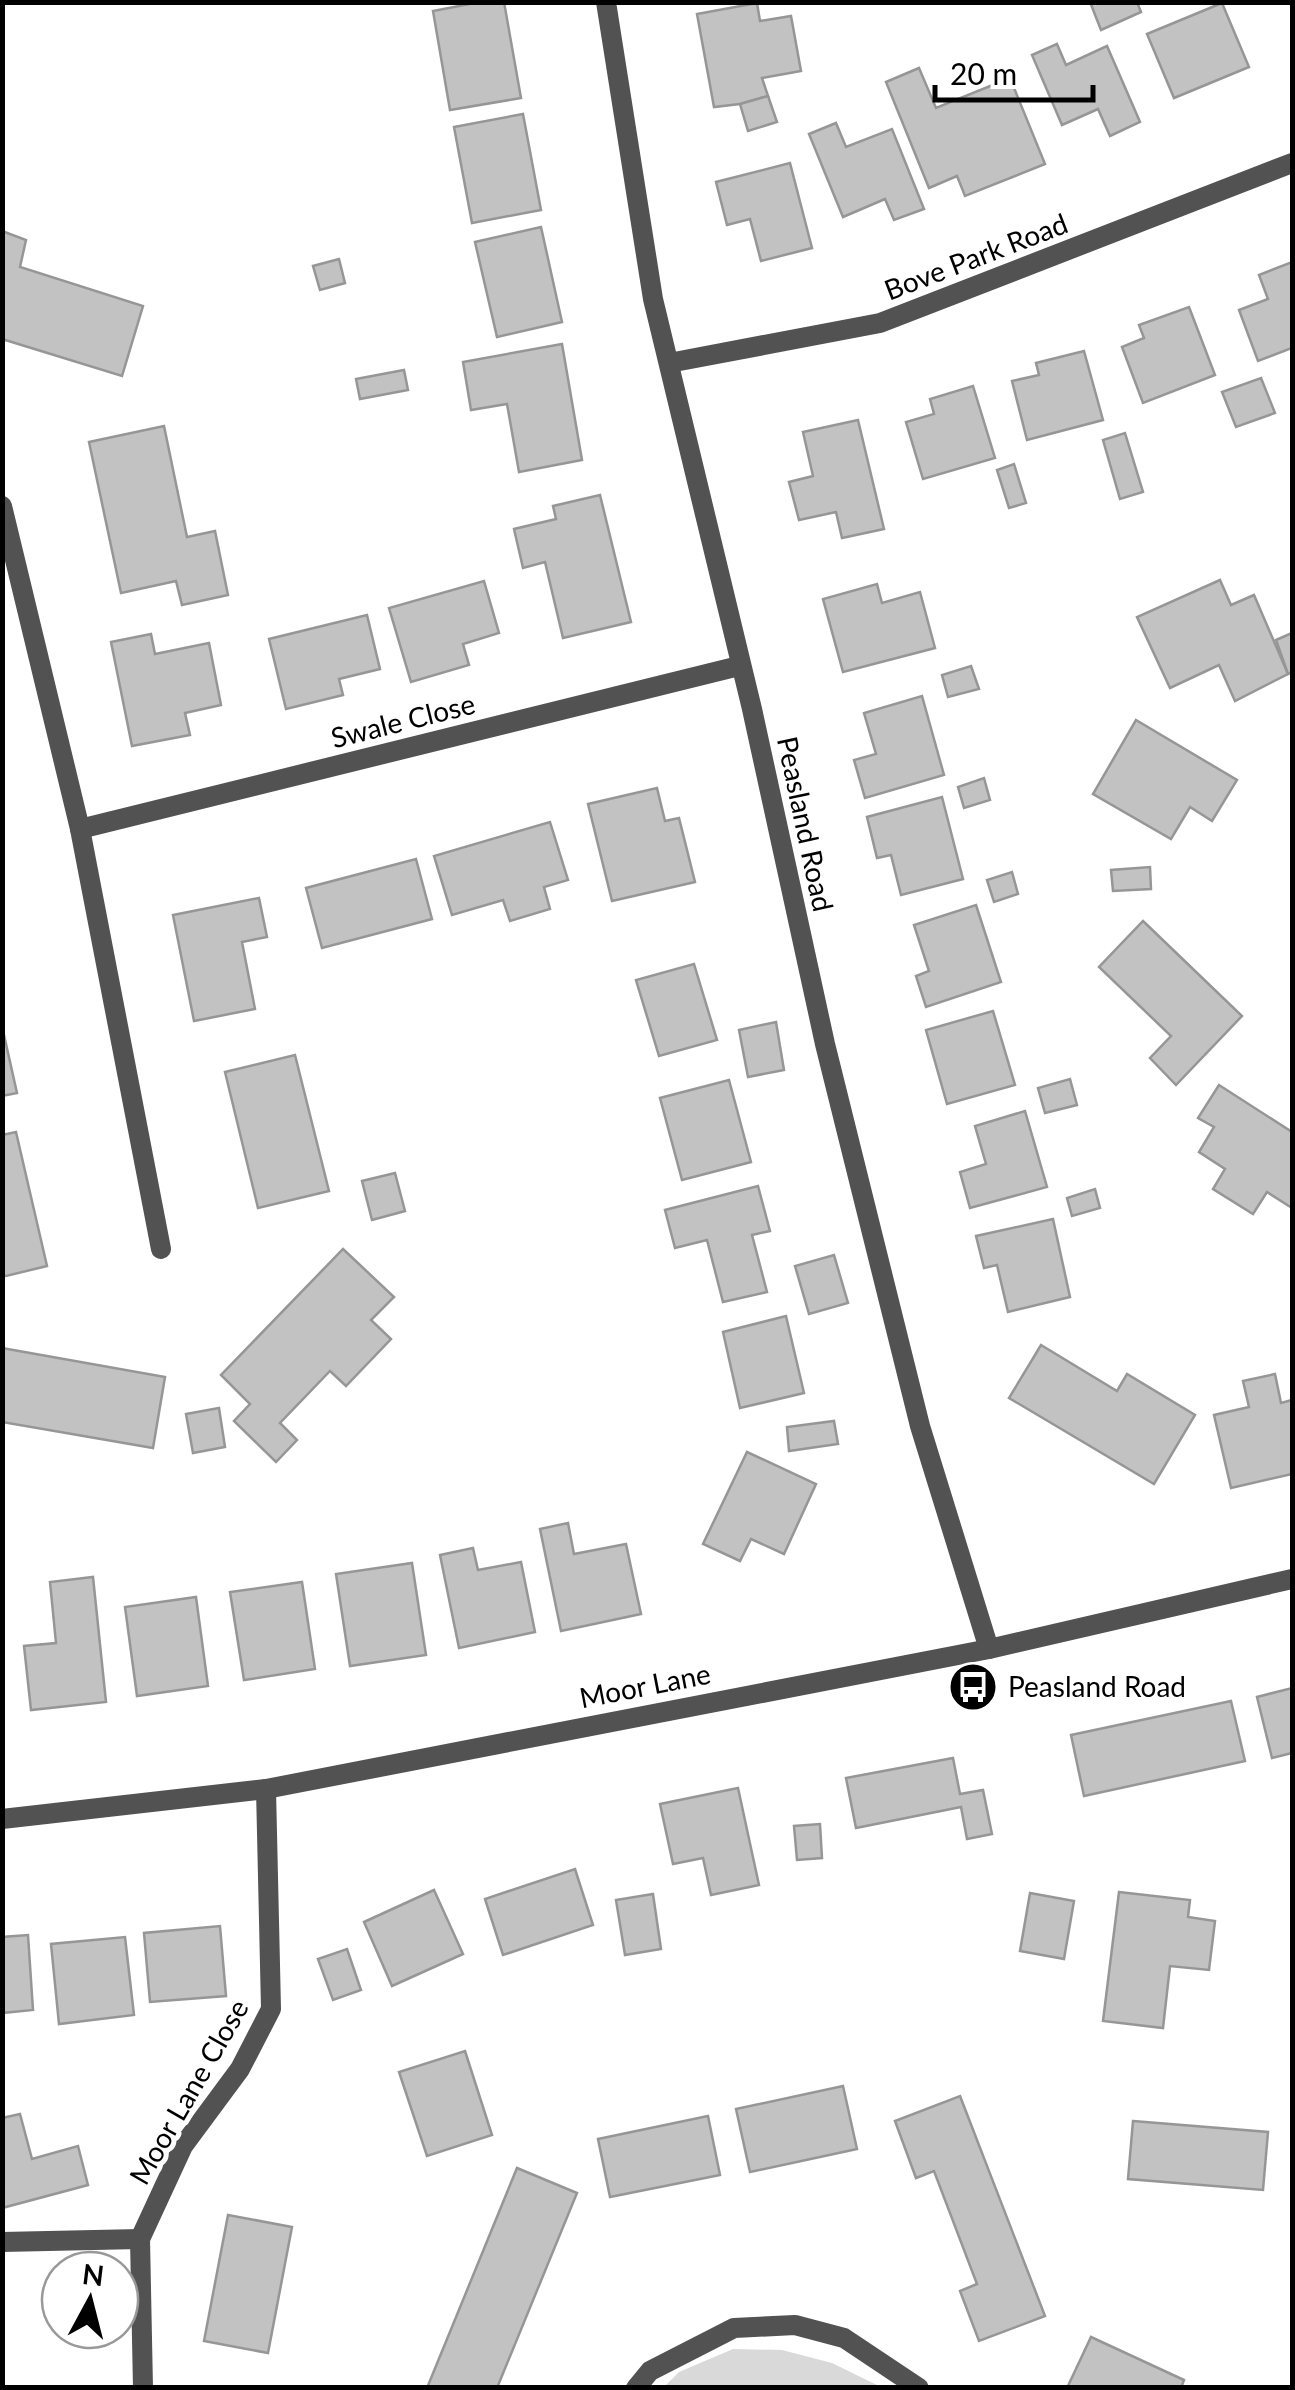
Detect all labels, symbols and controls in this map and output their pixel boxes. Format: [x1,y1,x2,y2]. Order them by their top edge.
scale bar [935,40,1092,102]
text: 20 m [950,55,1017,91]
street label: Bove Park Road [879,206,1072,307]
street label: Swale Close [327,686,478,754]
street label: Peasland Road [771,733,841,914]
street label: Moor Lane [576,1656,713,1714]
bus stop icon: Peasland Road [947,1661,999,1713]
place label: Peasland Road [1008,1669,1186,1703]
street label: Moor Lane Close [121,1993,255,2190]
north arrow [40,2250,140,2350]
text: N [80,2256,106,2292]

